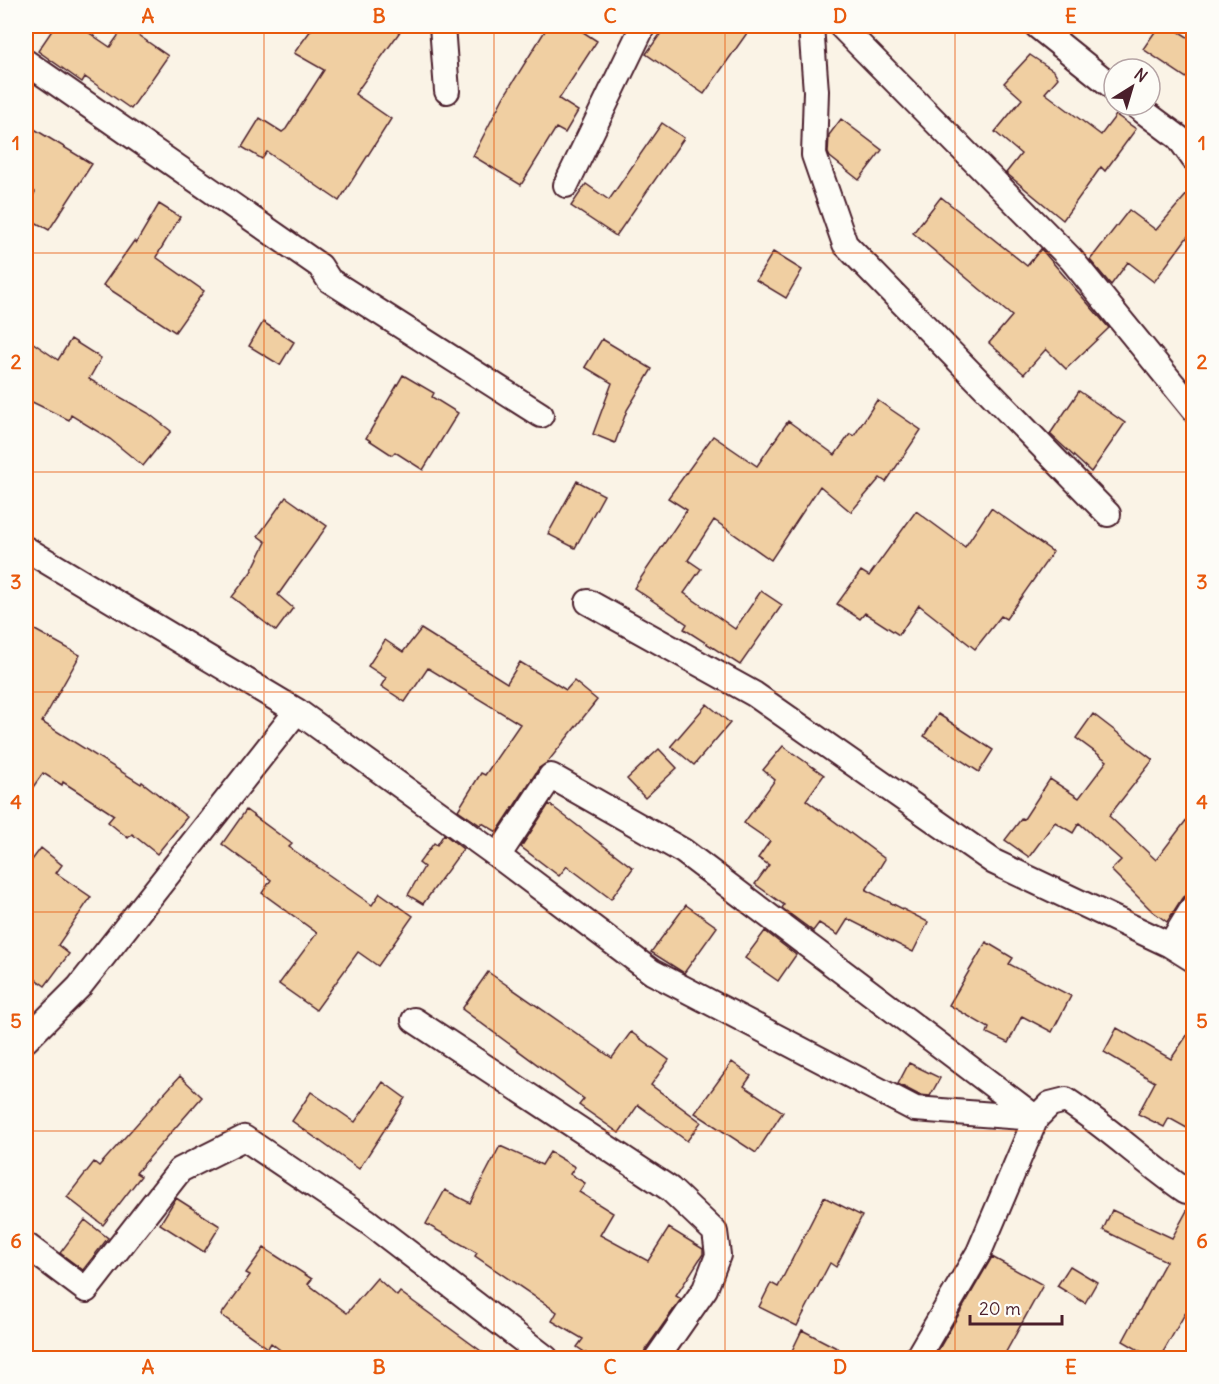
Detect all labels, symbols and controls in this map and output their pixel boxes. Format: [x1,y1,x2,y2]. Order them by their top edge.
text: A [142,3,155,28]
text: B [372,3,386,28]
text: C [603,3,617,28]
text: D [833,3,847,28]
text: E [1065,3,1077,28]
north arrow [1102,57,1162,117]
text: N [1131,64,1151,86]
text: 1 [12,130,20,155]
text: 1 [1198,130,1206,155]
text: 2 [11,349,22,374]
text: 2 [1197,349,1208,374]
text: 3 [10,569,22,594]
text: 3 [1196,569,1208,594]
text: 4 [10,789,22,814]
text: 4 [1196,789,1208,814]
text: 5 [10,1008,22,1033]
text: 5 [1196,1008,1208,1033]
text: 6 [10,1228,22,1253]
text: 6 [1196,1228,1208,1253]
scale bar [970,1288,1062,1326]
text: 20 m [979,1297,1021,1320]
text: A [142,1354,155,1379]
text: B [372,1354,386,1379]
text: C [603,1354,617,1379]
text: D [833,1354,847,1379]
text: E [1065,1354,1077,1379]

